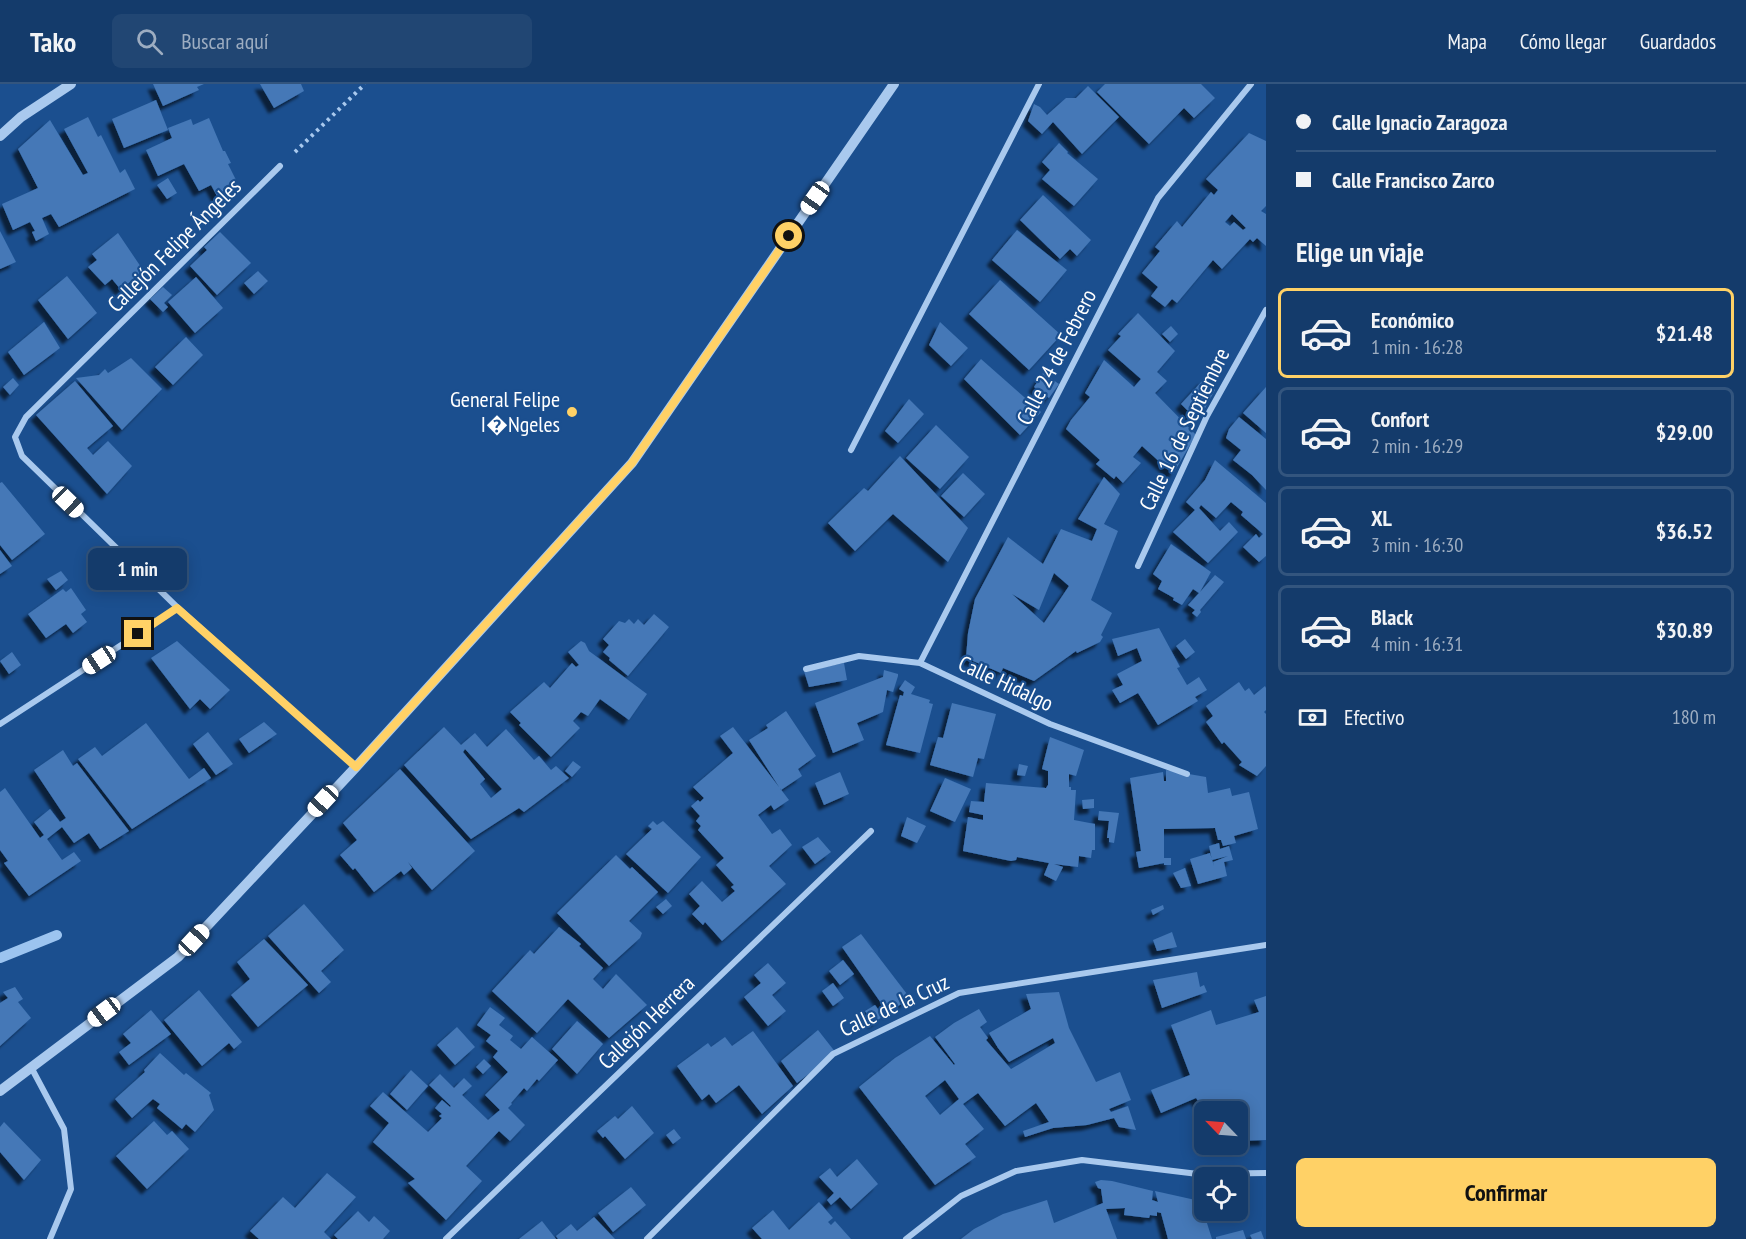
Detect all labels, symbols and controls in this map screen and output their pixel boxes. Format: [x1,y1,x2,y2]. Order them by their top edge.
search box [112,14,532,68]
text: Tako [30,23,76,60]
icon: search [133,25,166,58]
text: Buscar aquí [181,27,268,55]
text: Mapa [1448,28,1487,55]
text: Cómo llegar [1520,28,1607,55]
text: Guardados [1640,28,1716,55]
text: Calle Ignacio Zaragoza [1332,108,1508,136]
text: Calle Francisco Zarco [1332,166,1495,194]
street label: Callejón Felipe Ángeles [101,172,247,318]
car [797,178,833,218]
route start [775,222,802,249]
text: Elige un viaje [1296,235,1424,269]
street label: Calle 24 de Febrero [1010,284,1102,430]
icon: car [1299,306,1353,360]
text: Económico [1371,306,1454,334]
text: $21.48 [1656,319,1713,347]
text: 1 min · 16:28 [1371,334,1463,360]
street label: Calle 16 de Septiembre [1133,343,1235,515]
place label: General Felipe I�Ngeles [450,385,560,438]
marker: General Felipe I�Ngeles [565,405,579,419]
icon: car [1299,405,1353,459]
text: Confort [1371,405,1429,433]
text: $29.00 [1656,418,1713,446]
text: 2 min · 16:29 [1371,433,1463,459]
car [49,483,87,521]
icon: car [1299,504,1353,558]
text: XL [1371,504,1392,532]
text: $36.52 [1656,517,1713,545]
text: 3 min · 16:30 [1371,532,1463,558]
callout: 1 min [88,547,188,589]
text: 1 min [117,556,158,582]
icon: car [1299,603,1353,657]
text: Black [1371,603,1413,631]
text: $30.89 [1656,616,1713,644]
route end [124,620,151,647]
text: 4 min · 16:31 [1371,631,1463,657]
car [79,643,119,677]
street label: Calle Hidalgo [954,649,1058,717]
icon: cash [1296,701,1329,734]
text: Efectivo [1344,703,1405,731]
text: 180 m [1672,704,1716,730]
car [304,782,342,820]
car [175,921,213,959]
street label: Calle de la Cruz [835,967,953,1043]
street label: Callejón Herrera [592,969,700,1075]
car [84,994,124,1030]
north arrow [1194,1101,1248,1155]
map controls [1194,1101,1248,1221]
button: Confirmar [1296,1158,1716,1227]
button: locate [1194,1167,1248,1221]

